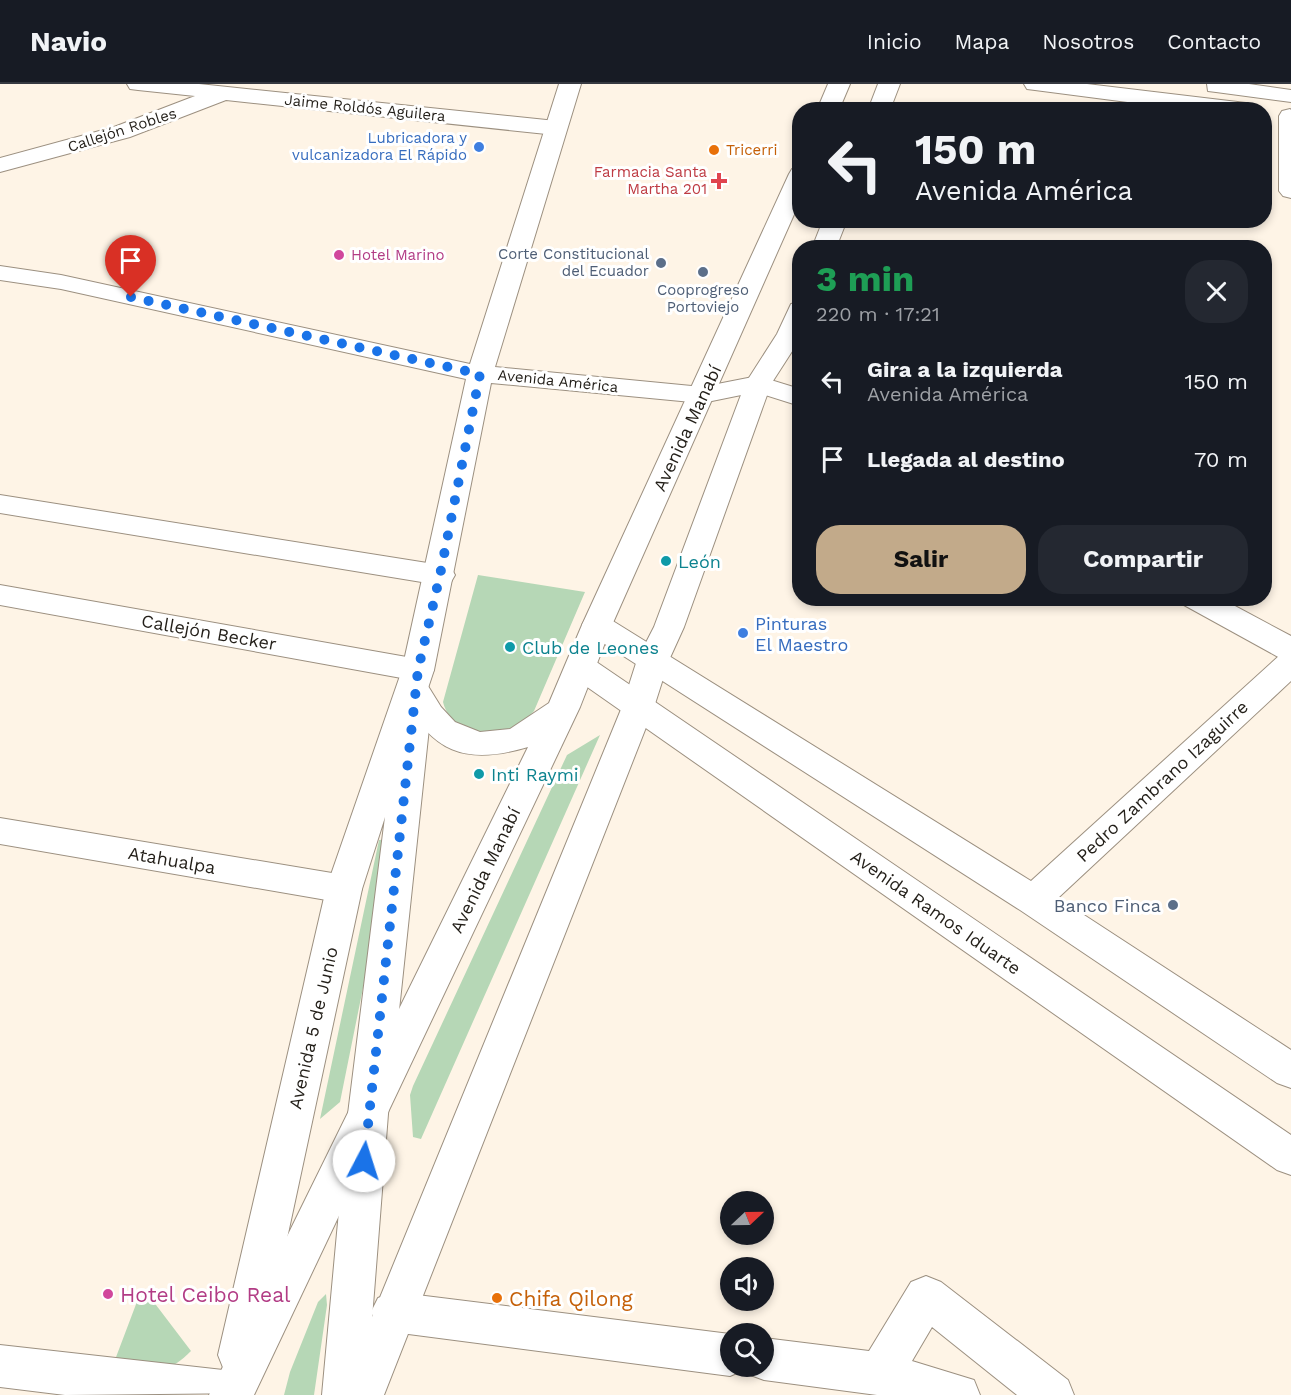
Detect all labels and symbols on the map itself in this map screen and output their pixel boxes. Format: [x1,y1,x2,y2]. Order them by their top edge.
street label: Jaime Roldós Aguilera [284,91,447,125]
street label: Callejón Robles [65,104,179,156]
place label: Lubricadora y vulcanizadora El Rápido [292,129,467,164]
marker: Lubricadora y vulcanizadora El Rápido [472,140,486,154]
place label: Tricerri [726,141,777,159]
marker: Tricerri [707,143,721,157]
place label: Farmacia Santa Martha 201 [594,163,708,198]
marker: Farmacia Santa Martha 201 [712,174,726,188]
pin [105,235,156,297]
place label: Corte Constitucional del Ecuador [498,245,649,280]
place label: Hotel Marino [351,246,444,264]
marker: Hotel Marino [332,248,346,262]
marker: Corte Constitucional del Ecuador [654,256,668,270]
marker: Cooprogreso Portoviejo [696,265,710,279]
place label: Cooprogreso Portoviejo [657,281,749,316]
street label: Avenida Manabí [649,361,726,495]
street label: Avenida América [497,366,620,396]
place label: León [678,551,721,572]
marker: León [659,554,673,568]
street label: Callejón Becker [140,610,278,654]
place label: Pinturas El Maestro [755,613,848,655]
marker: Pinturas El Maestro [736,626,750,640]
place label: Club de Leones [522,637,659,658]
marker: Club de Leones [503,640,517,654]
street label: Pedro Zambrano Izaguirre [1072,696,1252,866]
place label: Inti Raymi [491,764,579,785]
marker: Inti Raymi [472,767,486,781]
street label: Avenida Manabí [446,804,525,936]
street label: Atahualpa [127,842,217,878]
street label: Avenida Ramos Iduarte [847,845,1025,979]
place label: Banco Finca [1054,895,1161,916]
marker: Banco Finca [1166,898,1180,912]
street label: Avenida 5 de Junio [284,945,342,1111]
position arrow [332,1129,396,1193]
north arrow [720,1191,774,1245]
place label: Hotel Ceibo Real [120,1282,291,1307]
place label: Chifa Qilong [509,1286,633,1311]
marker: Hotel Ceibo Real [101,1287,115,1301]
marker: Chifa Qilong [490,1291,504,1305]

